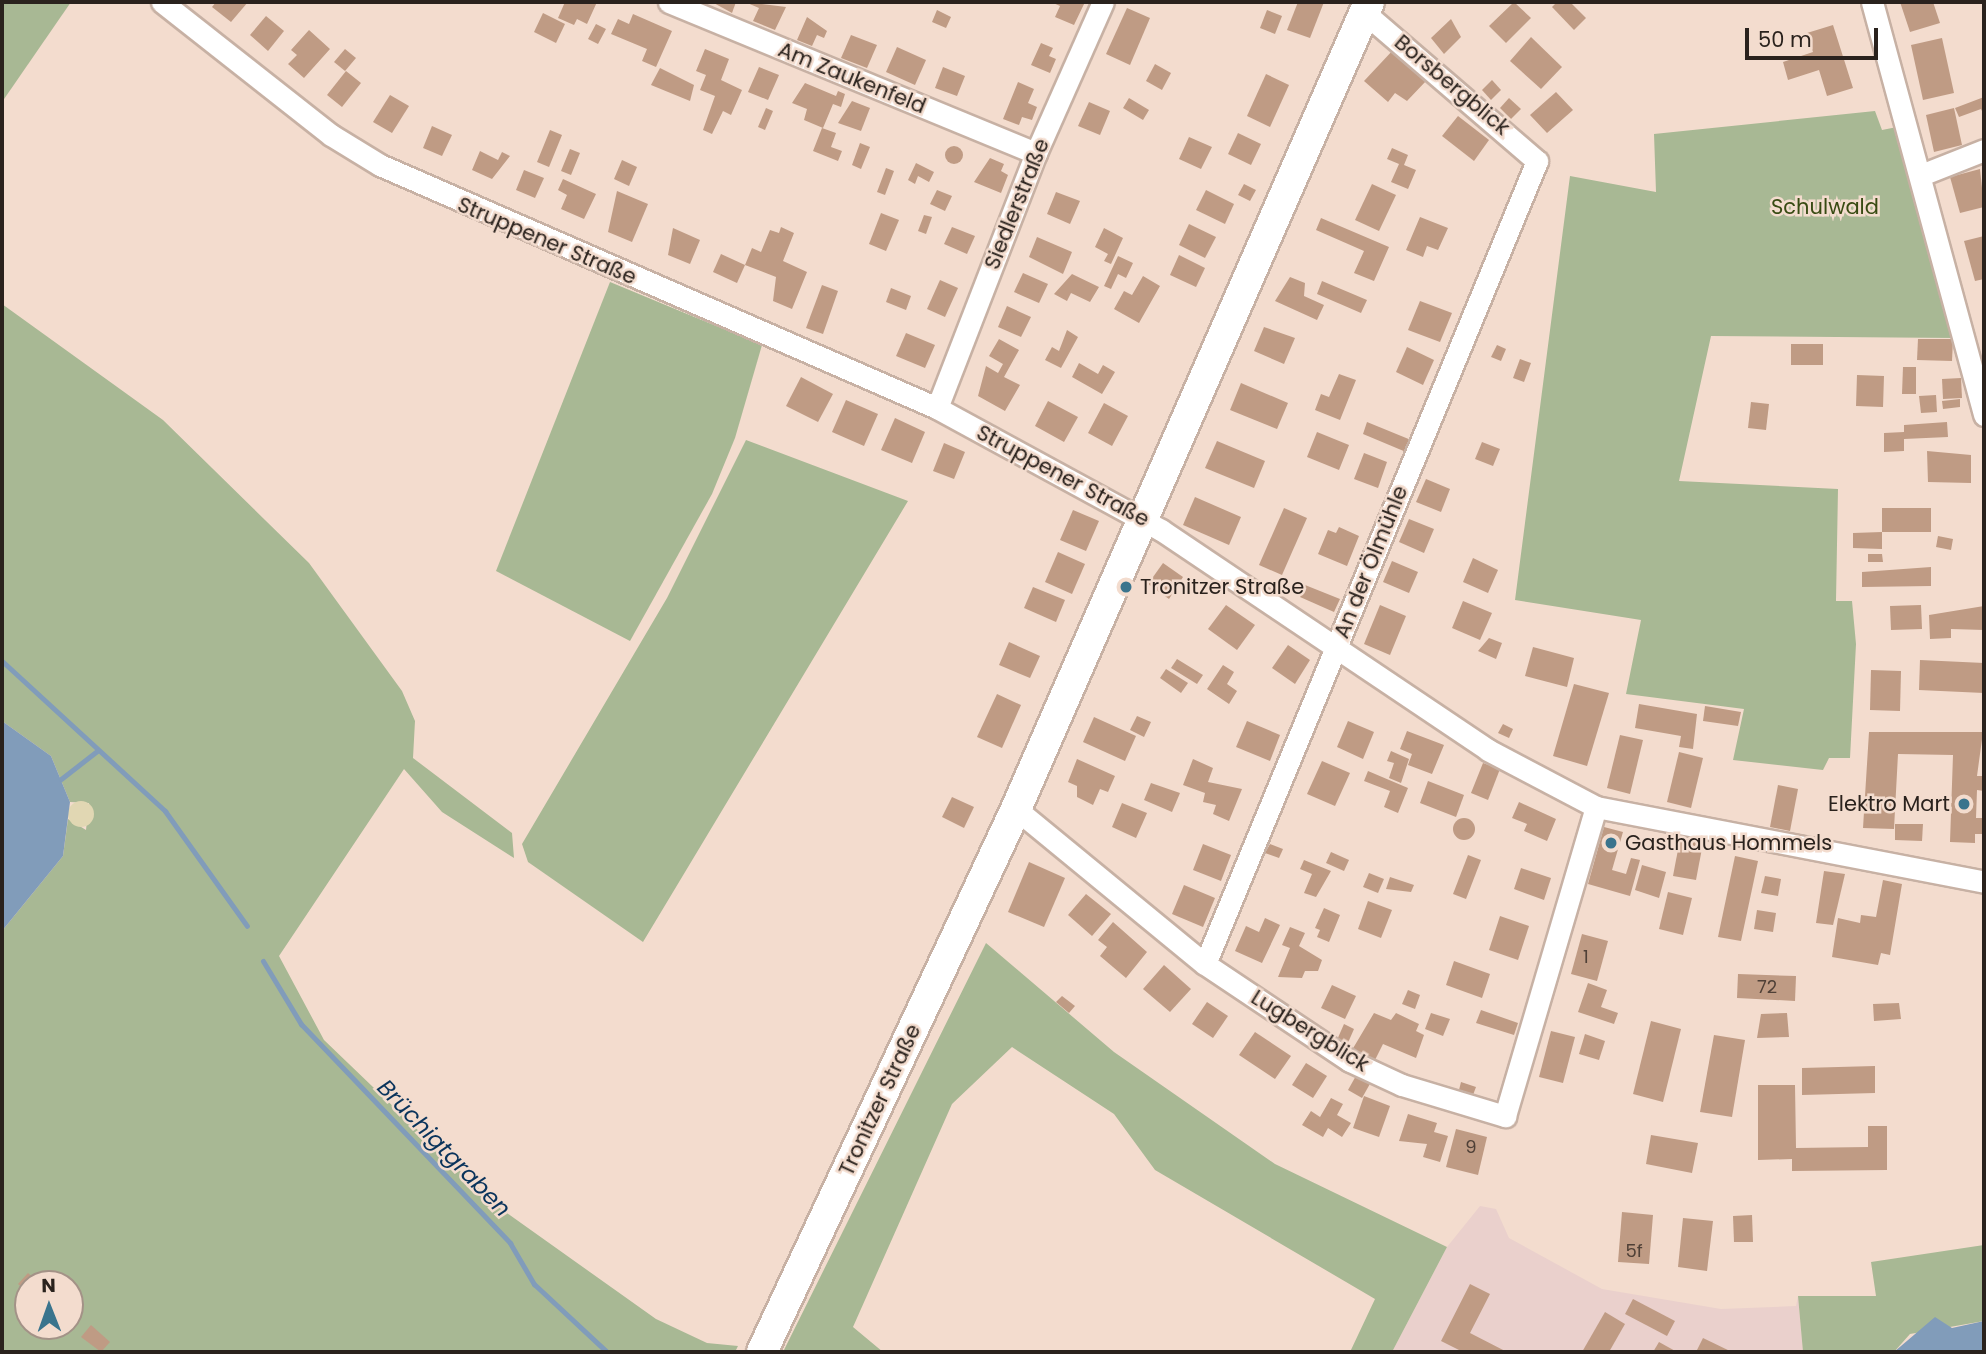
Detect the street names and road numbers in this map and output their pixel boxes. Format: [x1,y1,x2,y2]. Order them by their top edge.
street label: Borsbergblick [1389,30,1515,140]
street label: Am Zaukenfeld [775,37,929,119]
street label: Siedlerstraße [979,135,1055,273]
street label: Struppener Straße [454,192,640,290]
street label: Struppener Straße [972,420,1154,532]
street label: An der Ölmühle [1329,482,1413,642]
street label: Lugbergblick [1246,985,1374,1077]
street label: Tronitzer Straße [834,1020,926,1180]

